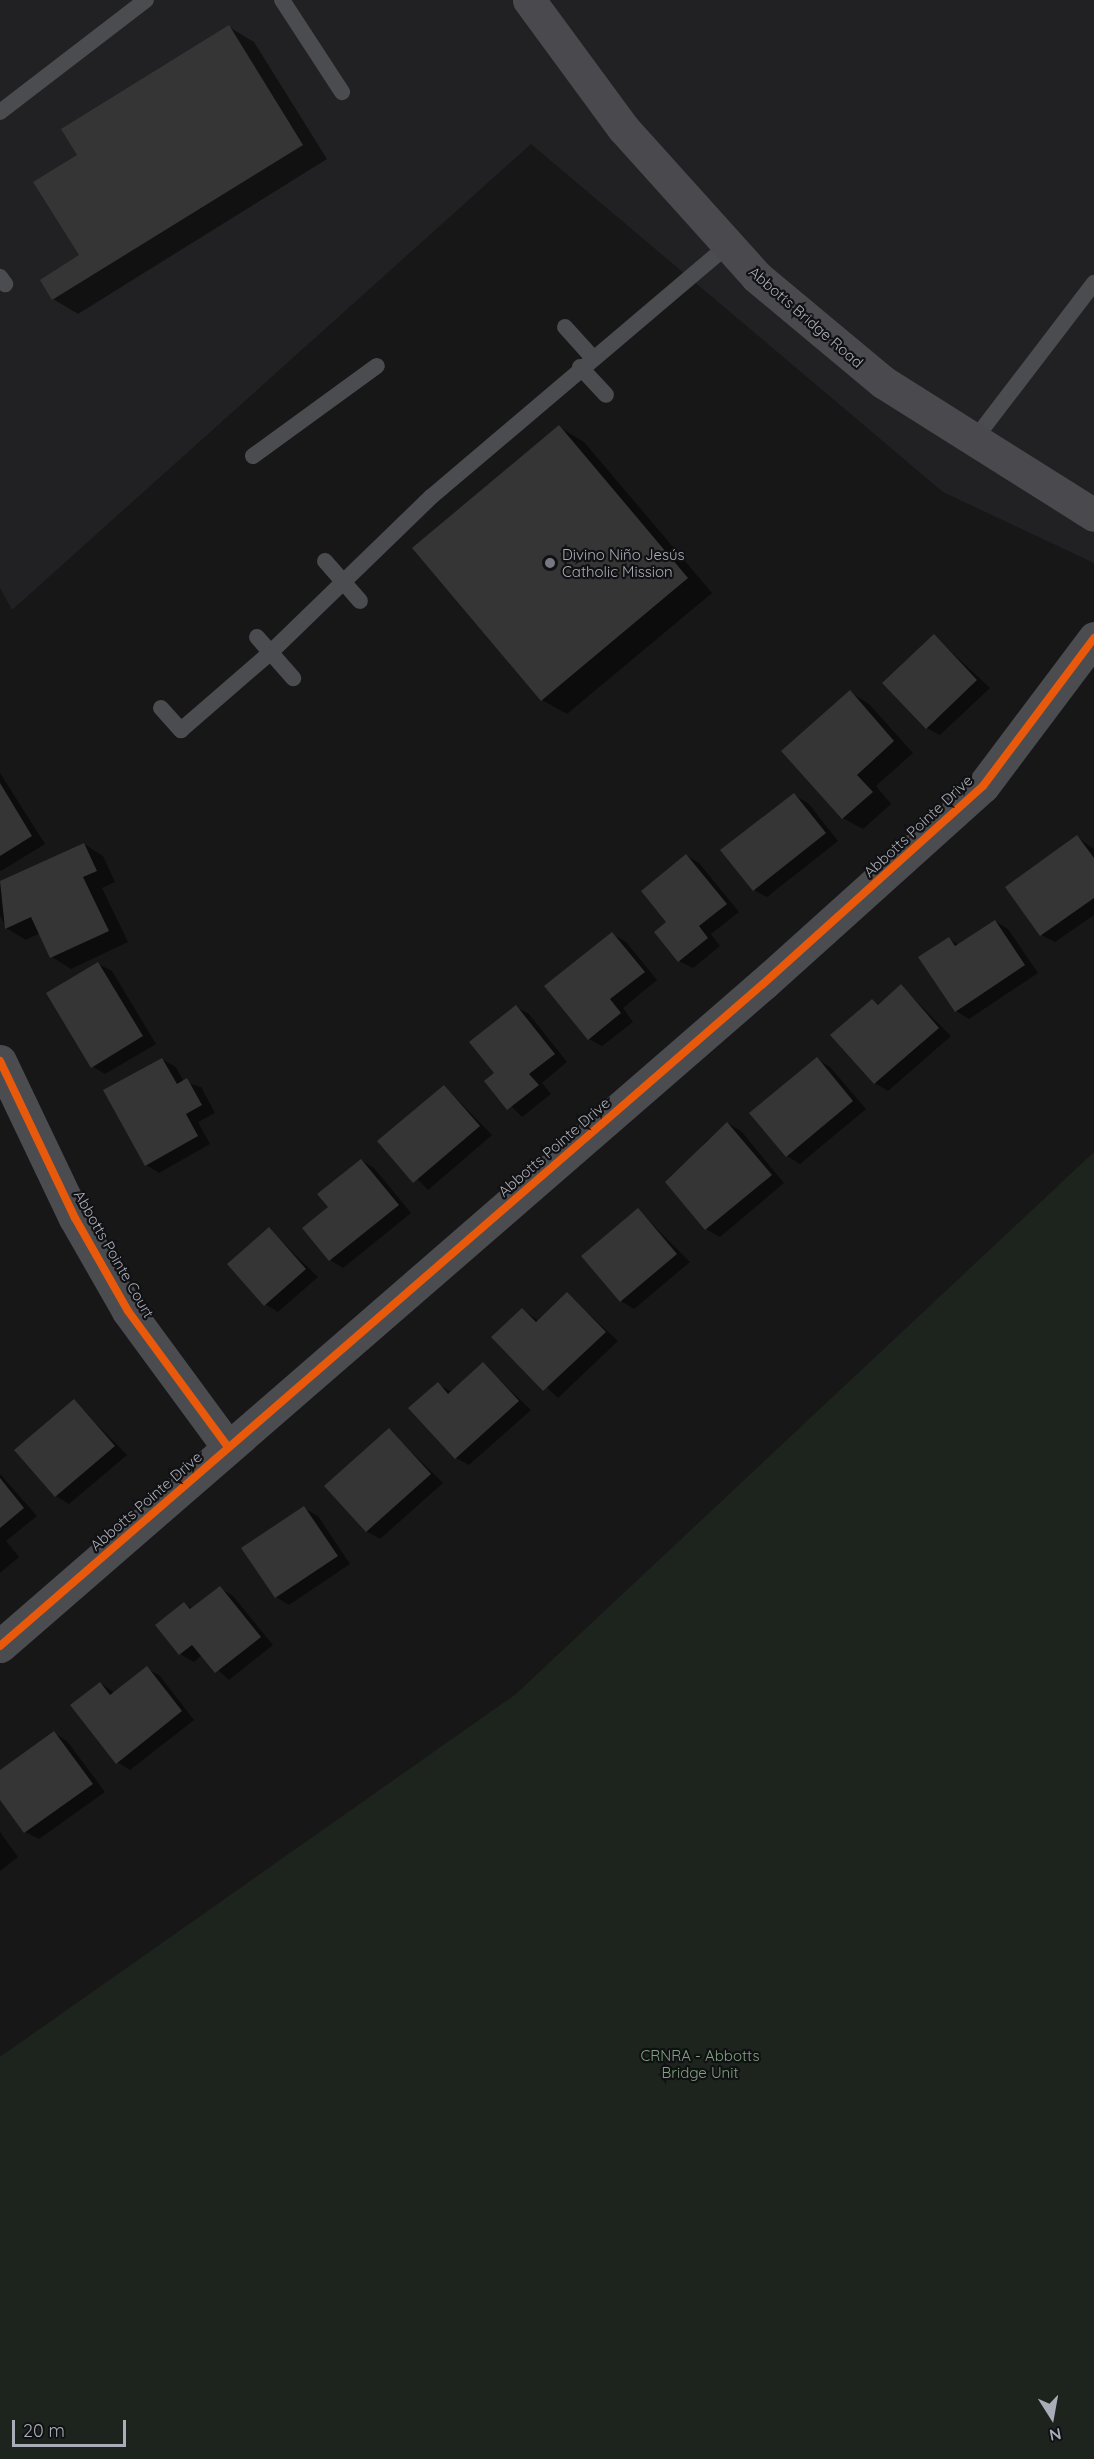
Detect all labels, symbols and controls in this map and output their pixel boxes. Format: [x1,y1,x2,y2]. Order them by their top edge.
street label: Abbotts Bridge Road [745,263,867,371]
place label: Divino Niño Jesús Catholic Mission [562,545,685,580]
marker: Divino Niño Jesús Catholic Mission [543,556,557,570]
street label: Abbotts Pointe Drive [860,771,976,881]
street label: Abbotts Pointe Drive [495,1094,613,1200]
street label: Abbotts Pointe Court [70,1187,158,1321]
street label: Abbotts Pointe Drive [87,1448,205,1554]
park label: CRNRA - Abbotts Bridge Unit [640,2046,760,2081]
north arrow [1022,2387,1082,2447]
scale bar [15,2408,129,2446]
text: 20 m [23,2419,65,2442]
text: N [1048,2424,1063,2446]

